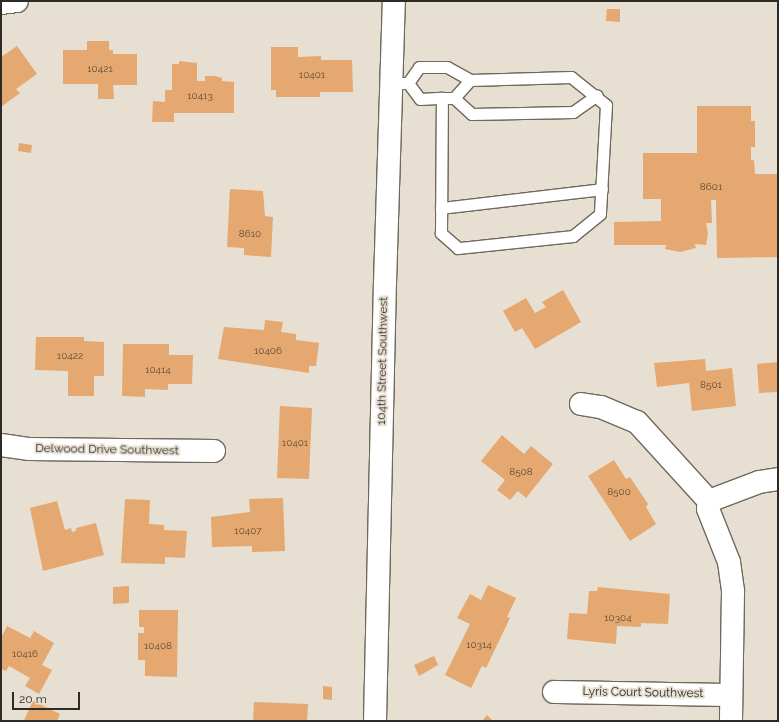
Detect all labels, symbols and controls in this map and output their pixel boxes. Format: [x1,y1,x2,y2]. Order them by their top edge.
house number: 10421 [87,63,113,75]
house number: 10401 [299,69,325,81]
house number: 10413 [187,90,213,102]
house number: 8601 [700,181,722,193]
house number: 8610 [239,228,261,240]
street label: 104th Street Southwest [375,297,391,425]
house number: 10406 [254,345,282,357]
house number: 10422 [57,350,83,362]
house number: 10414 [145,364,171,376]
house number: 8501 [700,379,722,391]
house number: 10401 [282,437,308,449]
street label: Delwood Drive Southwest [35,442,179,458]
house number: 8508 [509,466,533,478]
house number: 8500 [607,486,631,498]
house number: 10407 [234,525,262,537]
house number: 10304 [604,612,632,624]
house number: 10314 [466,639,492,651]
house number: 10408 [144,640,172,652]
house number: 10416 [12,648,38,660]
scale bar [14,684,82,710]
street label: Lyris Court Southwest [582,685,704,701]
text: 20 m [19,692,47,706]

